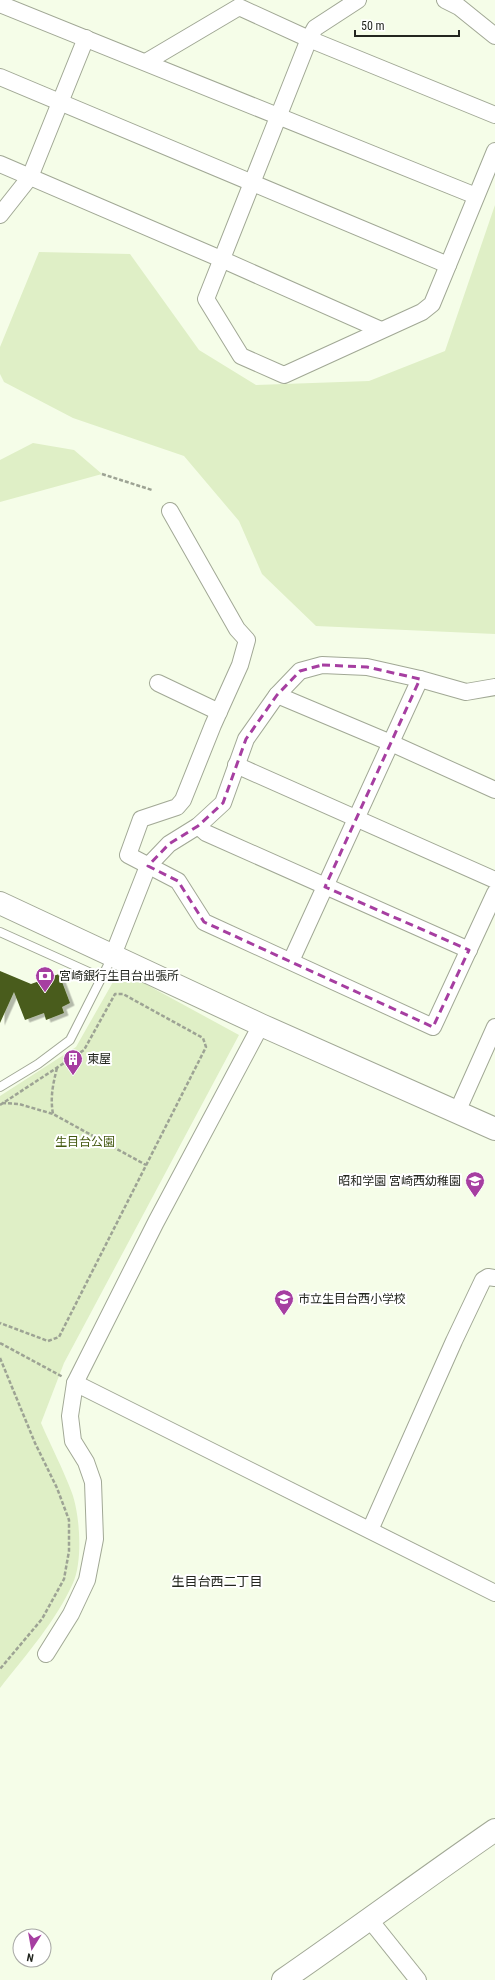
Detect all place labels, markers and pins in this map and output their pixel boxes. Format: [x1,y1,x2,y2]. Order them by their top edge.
bank icon: 宮崎銀行生目台出張所 [34,965,56,993]
place label: 宮崎銀行生目台出張所 [59,969,179,983]
building icon: 東屋 [62,1048,84,1076]
place label: 東屋 [87,1052,111,1066]
school or university icon: 昭和学園 宮崎西幼稚園 [464,1170,486,1198]
place label: 昭和学園 宮崎西幼稚園 [338,1174,461,1188]
school or university icon: 市立生目台西小学校 [273,1288,295,1316]
place label: 市立生目台西小学校 [298,1292,406,1306]

